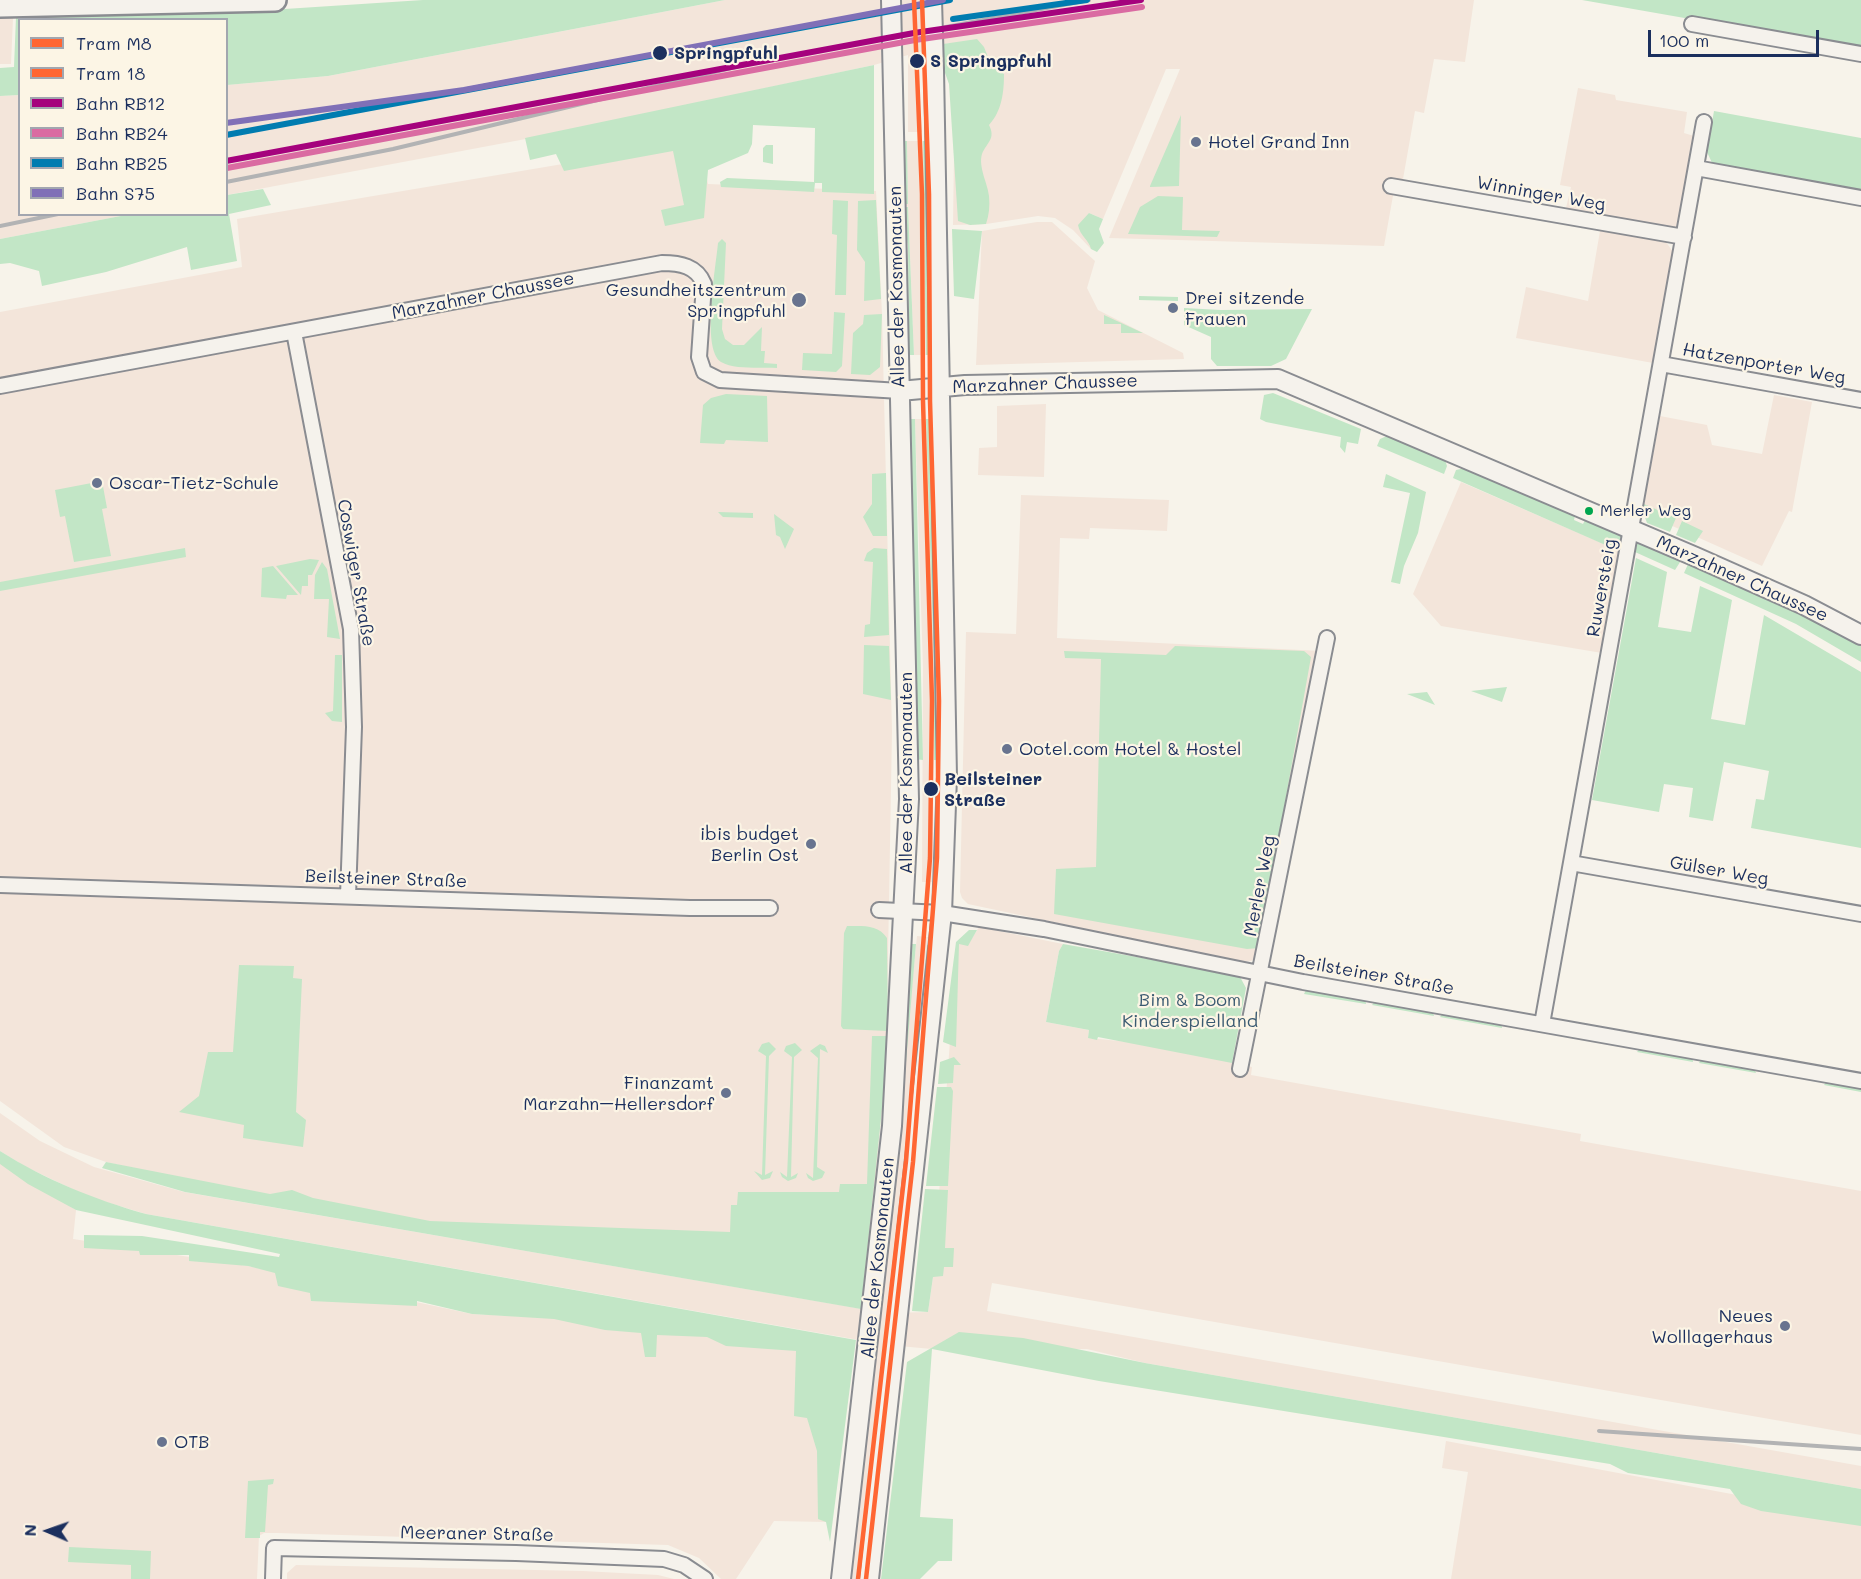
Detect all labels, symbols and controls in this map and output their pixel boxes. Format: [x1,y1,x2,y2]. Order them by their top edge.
legend [18,18,228,216]
scale bar [1651,18,1822,56]
text: 100 m [1659,28,1709,52]
text: Tram M8 [76,31,152,55]
place label: Springpfuhl [674,42,778,64]
marker: Springpfuhl [651,44,669,62]
place label: S Springpfuhl [930,50,1052,72]
marker: S Springpfuhl [908,52,926,70]
text: Tram 18 [76,61,145,85]
text: Bahn RB12 [76,91,165,115]
text: Bahn RB24 [76,121,168,145]
place label: Hotel Grand Inn [1208,131,1349,153]
marker: Hotel Grand Inn [1189,135,1203,149]
text: Bahn RB25 [76,151,168,175]
street label: Winninger Weg [1475,172,1607,216]
text: Bahn S75 [76,181,155,205]
street label: Allee der Kosmonauten [884,186,910,388]
street label: Marzahner Chaussee [390,268,576,324]
place label: Gesundheitszentrum Springpfuhl [606,279,786,322]
place label: Drei sitzende Frauen [1185,287,1305,330]
marker: Gesundheitszentrum Springpfuhl [790,291,808,309]
marker: Drei sitzende Frauen [1166,301,1180,315]
street label: Hatzenporter Weg [1681,339,1847,389]
street label: Marzahner Chaussee [952,370,1138,398]
place label: Oscar-Tietz-Schule [109,472,279,494]
marker: Oscar-Tietz-Schule [90,476,104,490]
street label: Coswiger Straße [332,498,380,648]
place label: Merler Weg [1600,501,1691,521]
marker: Merler Weg [1583,505,1595,517]
street label: Marzahner Chaussee [1653,531,1831,627]
street label: Ruwersteig [1583,537,1621,639]
street label: Allee der Kosmonauten [895,672,917,874]
place label: Ootel.com Hotel & Hostel [1019,738,1242,760]
marker: Ootel.com Hotel & Hostel [1000,742,1014,756]
place label: Beilsteiner Straße [944,768,1042,810]
marker: Beilsteiner Straße [922,780,940,798]
place label: ibis budget Berlin Ost [700,823,799,866]
street label: Merler Weg [1240,834,1280,938]
marker: ibis budget Berlin Ost [804,837,818,851]
street label: Gülser Weg [1668,852,1770,890]
street label: Beilsteiner Straße [304,865,468,893]
street label: Beilsteiner Straße [1292,950,1456,1000]
park label: Bim & Boom Kinderspielland [1122,989,1258,1032]
place label: Finanzamt Marzahn–Hellersdorf [523,1072,714,1114]
marker: Finanzamt Marzahn–Hellersdorf [719,1086,733,1100]
street label: Allee der Kosmonauten [857,1156,899,1360]
place label: Neues Wolllagerhaus [1651,1305,1773,1348]
marker: Neues Wolllagerhaus [1778,1319,1792,1333]
place label: OTB [174,1431,209,1453]
marker: OTB [155,1435,169,1449]
north arrow [18,1501,78,1561]
street label: Meeraner Straße [400,1522,554,1546]
text: N [19,1524,40,1537]

